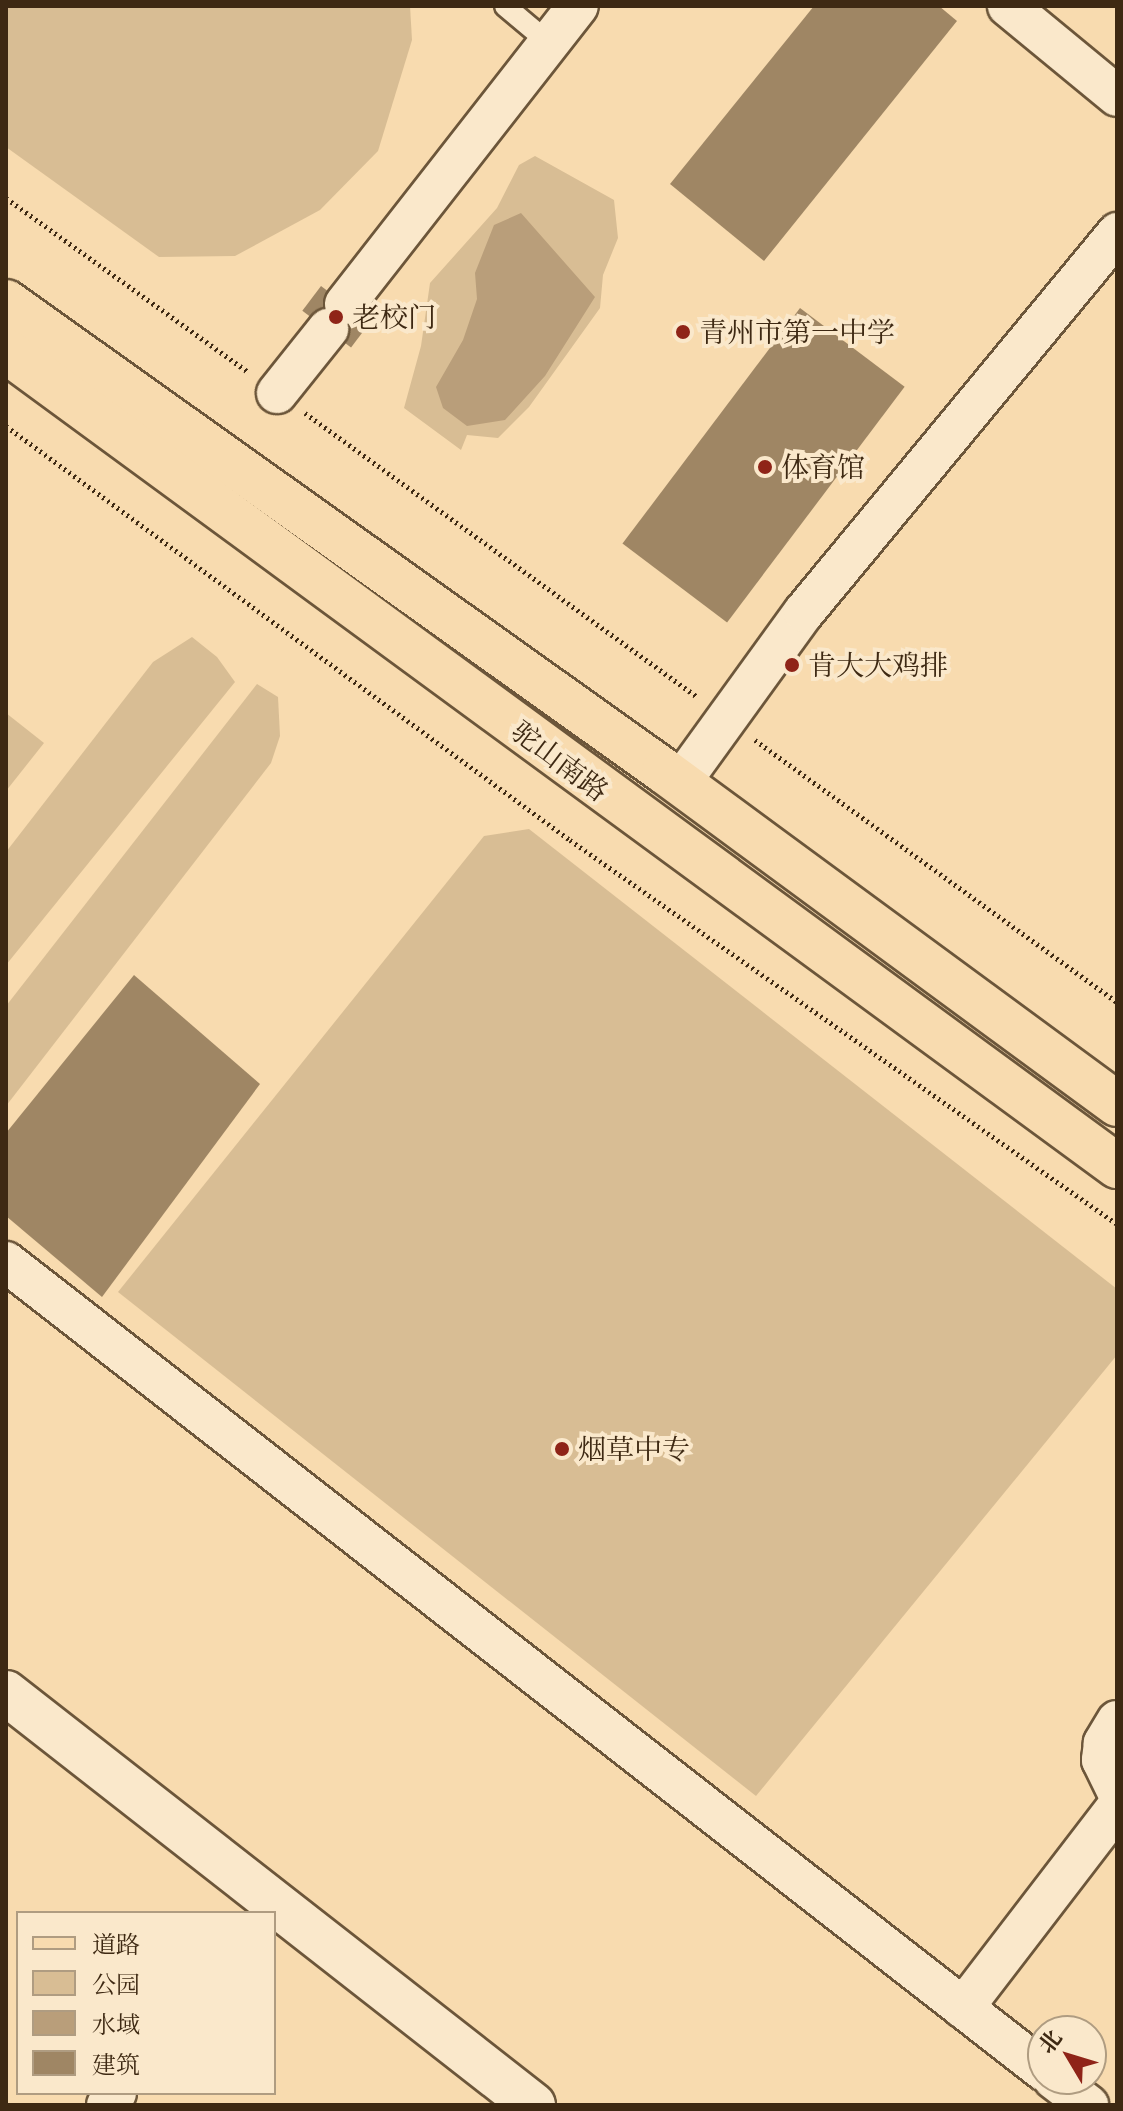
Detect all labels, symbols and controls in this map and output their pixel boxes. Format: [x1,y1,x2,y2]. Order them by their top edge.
place label: 老校门 [352,300,436,334]
marker: 老校门 [327,308,345,326]
place label: 青州市第一中学 [699,315,895,349]
marker: 青州市第一中学 [674,323,692,341]
place label: 体育馆 [781,450,865,484]
marker: 体育馆 [756,458,774,476]
place label: 肯大大鸡排 [808,648,948,682]
marker: 肯大大鸡排 [783,656,801,674]
street label: 驼山南路 [505,714,615,808]
place label: 烟草中专 [578,1432,690,1466]
marker: 烟草中专 [553,1440,571,1458]
legend [16,1911,276,2095]
text: 道路 [92,1927,140,1962]
text: 公园 [92,1967,140,2002]
text: 水域 [92,2007,140,2042]
north arrow [1027,2015,1107,2095]
text: 北 [1030,2023,1069,2060]
text: 建筑 [92,2047,140,2082]

